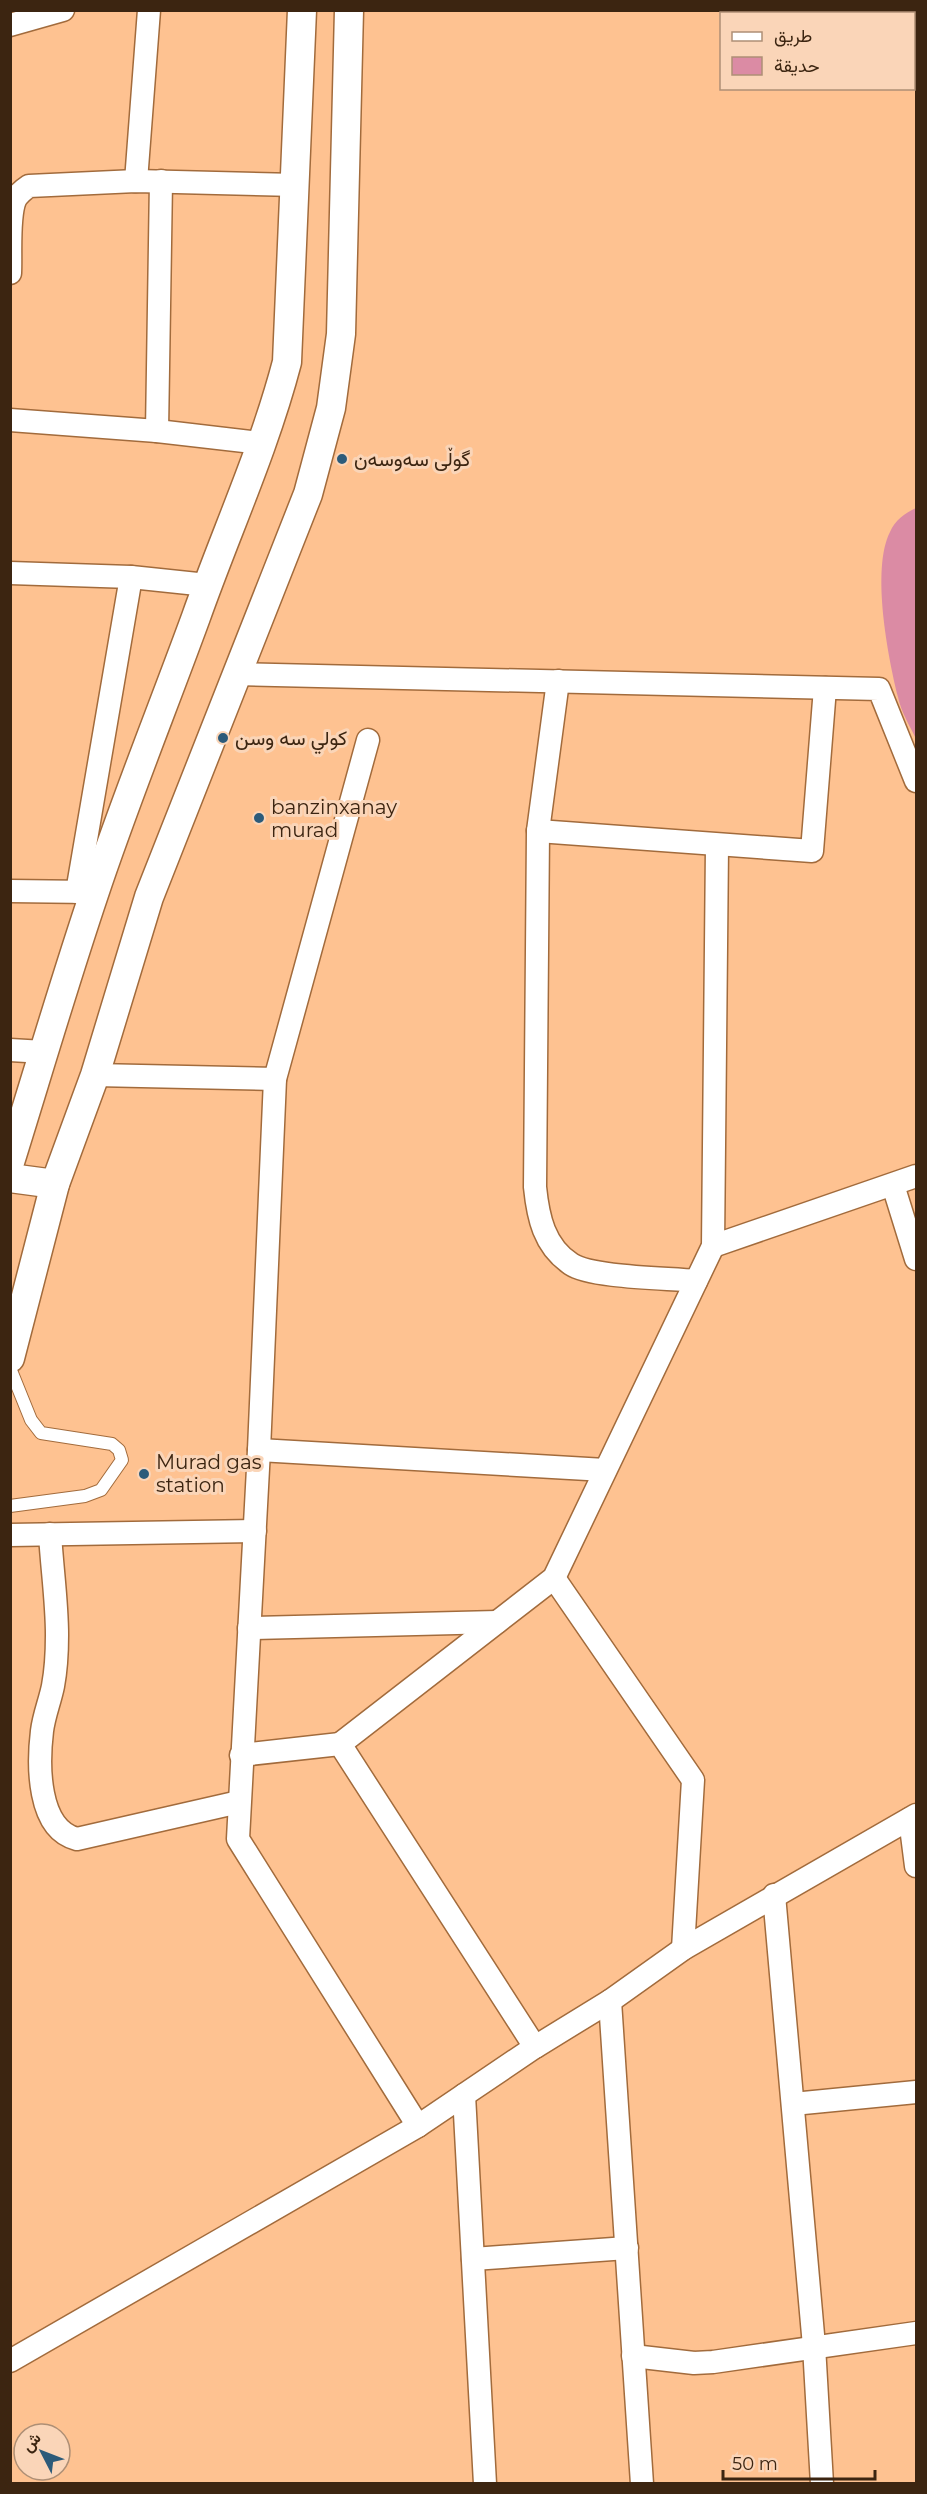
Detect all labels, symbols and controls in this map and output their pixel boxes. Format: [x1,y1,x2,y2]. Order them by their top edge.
legend [720,12,915,90]
text: طريق [774,25,812,47]
text: حديقة [774,55,820,77]
place label: گوڵی سەوسەن [354,447,471,472]
marker: گوڵی سەوسەن [335,452,349,466]
place label: كولي سه وسن [235,726,347,755]
marker: كولي سه وسن [216,731,230,745]
place label: banzinxanay murad [271,795,397,842]
marker: banzinxanay murad [252,811,266,825]
place label: Murad gas station [156,1450,262,1497]
marker: Murad gas station [137,1467,151,1481]
north arrow [12,2422,72,2482]
text: ش [18,2429,45,2456]
scale bar [723,2443,874,2481]
text: 50 m [732,2453,778,2475]

